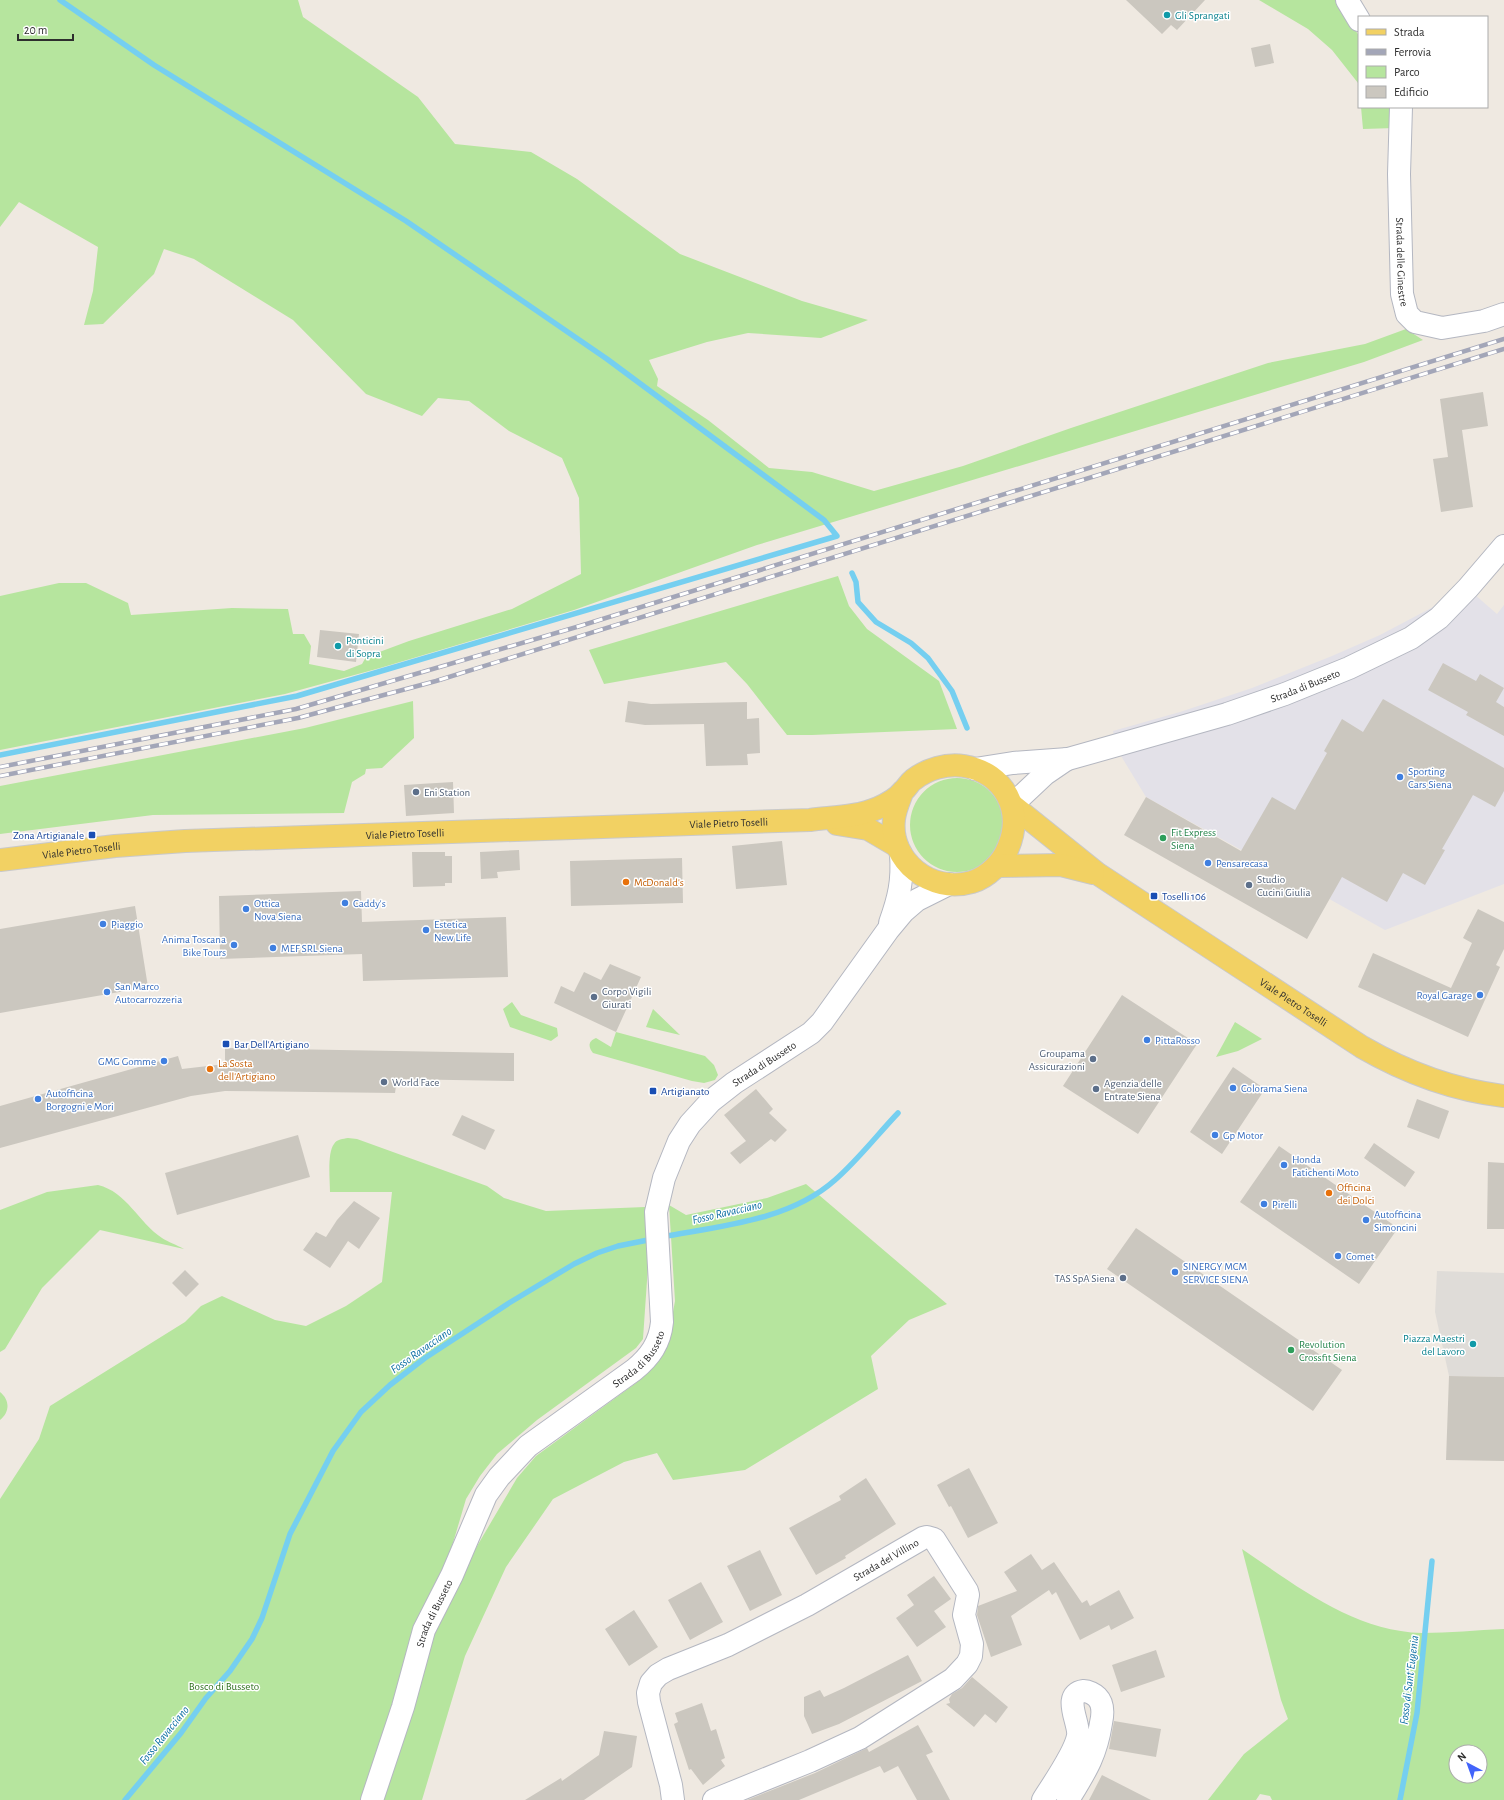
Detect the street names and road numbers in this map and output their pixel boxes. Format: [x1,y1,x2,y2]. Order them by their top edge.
street label: Strada delle Ginestre [1395,217,1410,308]
street label: Strada di Busseto [1269,667,1341,704]
street label: Viale Pietro Toselli [689,816,768,830]
street label: Viale Pietro Toselli [365,827,444,840]
street label: Viale Pietro Toselli [42,840,121,860]
street label: Viale Pietro Toselli [1258,976,1329,1028]
street label: Strada di Busseto [730,1039,798,1088]
street label: Strada di Busseto [610,1330,666,1389]
street label: Strada del Villino [851,1536,920,1583]
street label: Strada di Busseto [414,1578,454,1648]

